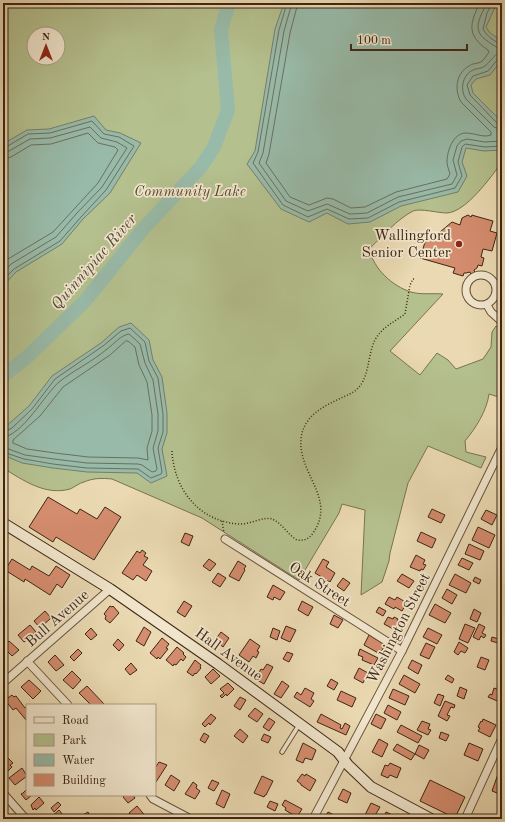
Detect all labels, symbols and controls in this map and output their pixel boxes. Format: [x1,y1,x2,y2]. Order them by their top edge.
north arrow [26,26,66,66]
scale bar [351,26,467,52]
text: N [42,32,51,43]
text: 100 m [357,35,391,47]
park label: Community Lake [134,185,246,200]
water label: Quinnipiac River [49,210,141,313]
place label: Wallingford Senior Center [362,229,451,261]
marker: Wallingford Senior Center [454,239,464,249]
street label: Oak Street [286,560,352,611]
street label: Washington Street [365,571,434,686]
street label: Bull Avenue [24,588,93,650]
street label: Hall Avenue [192,626,265,685]
legend [26,704,156,796]
text: Road [62,715,89,727]
text: Park [62,735,87,747]
text: Water [62,755,95,767]
text: Building [62,775,106,787]

